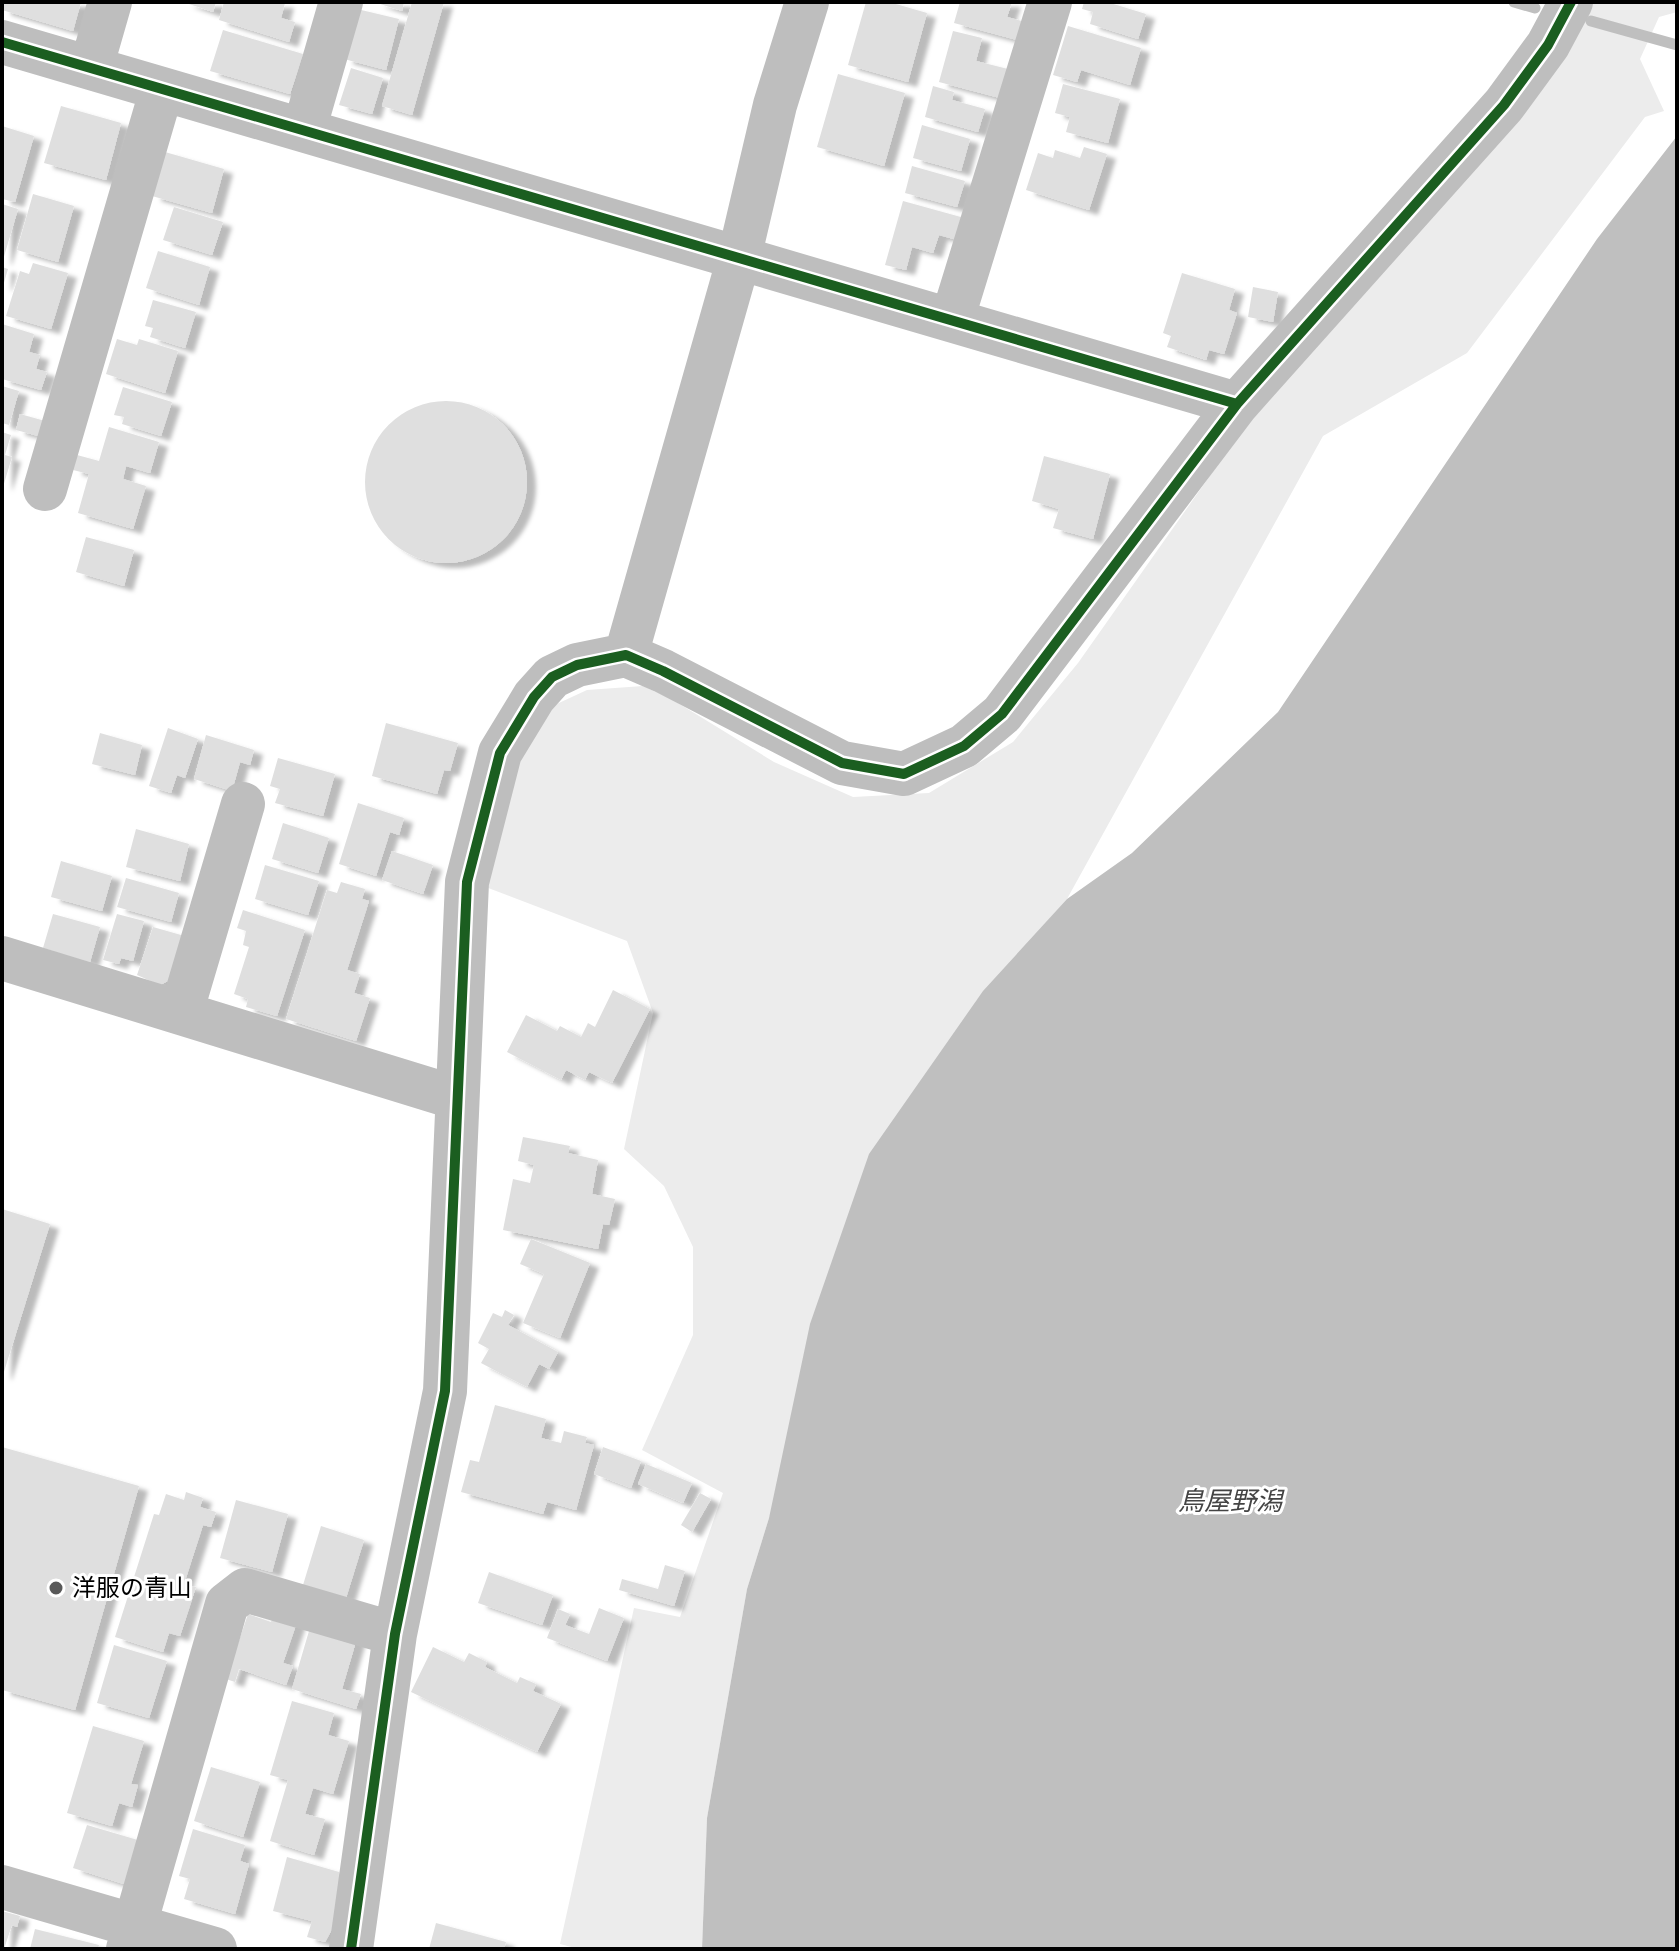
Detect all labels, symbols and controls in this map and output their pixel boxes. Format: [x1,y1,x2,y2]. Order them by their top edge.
water label: 鳥屋野潟 [1178,1486,1285,1517]
place label: 洋服の青山 [72,1574,192,1602]
marker: 洋服の青山 [47,1579,65,1597]

